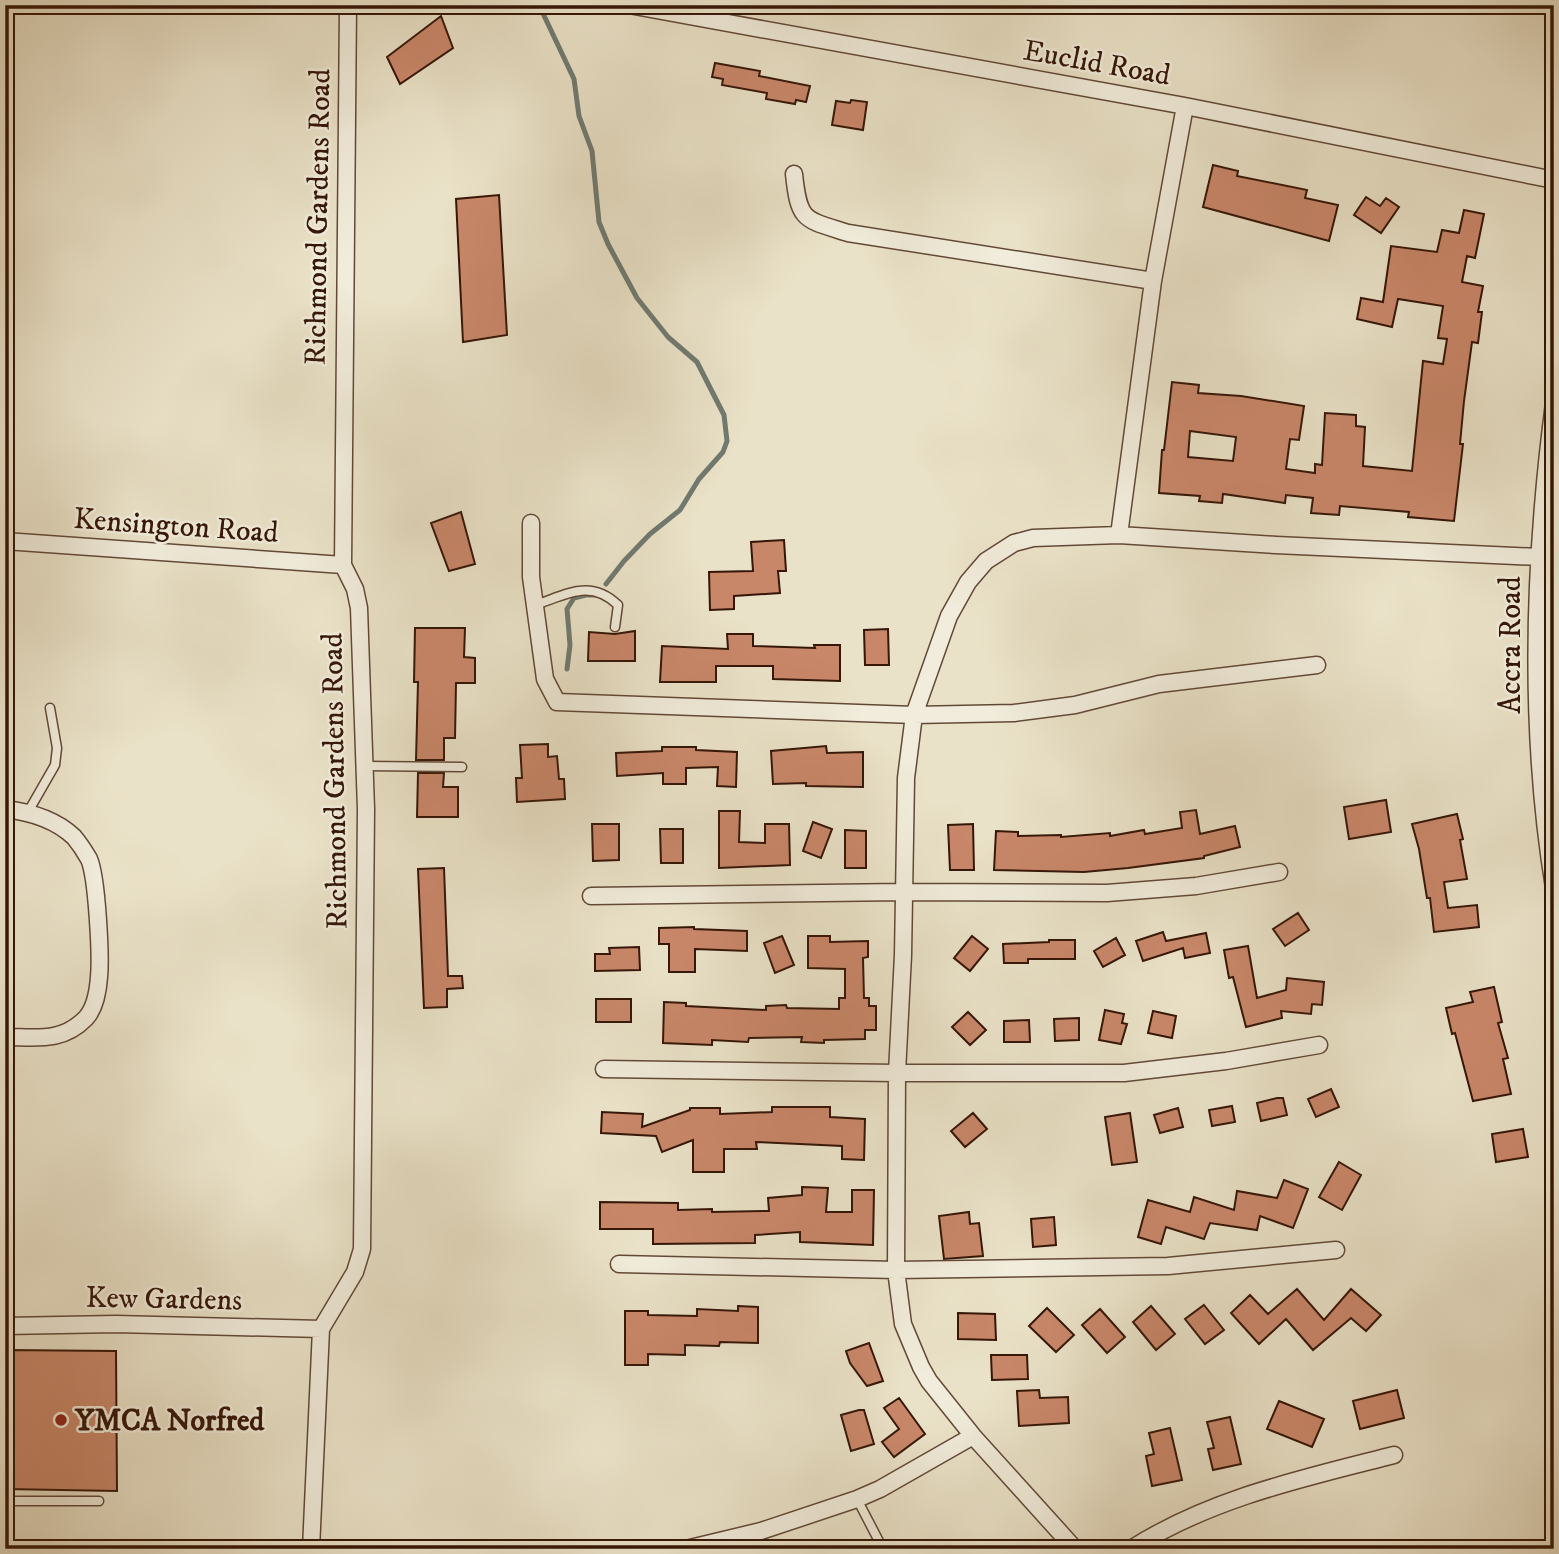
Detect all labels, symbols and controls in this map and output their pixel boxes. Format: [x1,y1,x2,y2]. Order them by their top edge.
street label: Euclid Road [1020,32,1173,95]
street label: Richmond Gardens Road [297,68,340,366]
street label: Kensington Road [72,501,280,552]
street label: Accra Road [1493,576,1530,714]
street label: Richmond Gardens Road [314,632,357,930]
street label: Kew Gardens [85,1280,243,1319]
place label: YMCA Norfred [74,1403,265,1440]
marker: YMCA Norfred [53,1412,69,1428]

